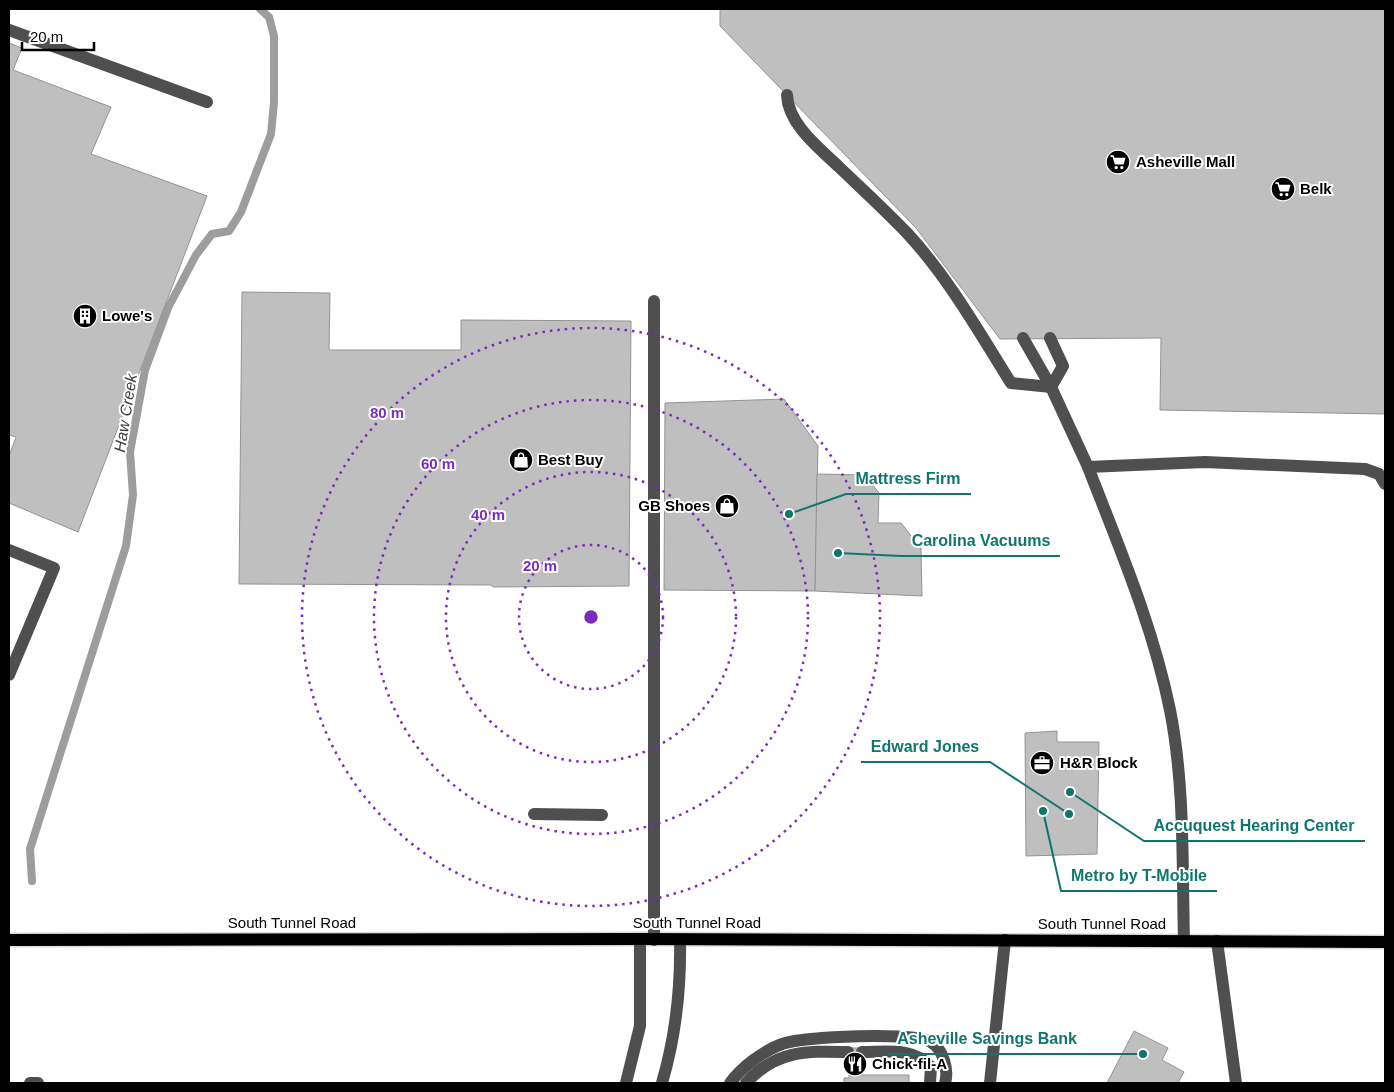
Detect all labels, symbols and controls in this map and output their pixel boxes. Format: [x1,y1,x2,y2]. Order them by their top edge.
scale bar [22,20,95,52]
text: 20 m [30,28,63,45]
supermarket icon: Asheville Mall [1105,149,1131,175]
place label: Asheville Mall [1136,153,1235,170]
supermarket icon: Belk [1270,176,1296,202]
place label: Belk [1300,180,1332,197]
building icon: Lowe's [72,303,98,329]
place label: Lowe's [102,307,152,324]
water label: Haw Creek [111,372,140,453]
text: 80 m [370,404,404,421]
shop icon: Best Buy [508,447,534,473]
place label: Best Buy [538,451,604,468]
text: 60 m [421,455,455,472]
callout: Mattress Firm [846,463,971,494]
text: Mattress Firm [856,470,960,487]
shop icon: GB Shoes [714,493,740,519]
place label: GB Shoes [638,497,710,514]
text: 40 m [471,506,505,523]
callout: Carolina Vacuums [901,525,1060,556]
text: Carolina Vacuums [912,532,1050,549]
text: 20 m [523,557,557,574]
centre of rings [582,608,600,626]
callout: Edward Jones [861,731,990,762]
text: Edward Jones [871,738,979,755]
office icon: H&R Block [1029,750,1055,776]
place label: H&R Block [1060,754,1138,771]
callout: Accuquest Hearing Center [1144,810,1365,841]
text: Accuquest Hearing Center [1154,817,1354,834]
callout: Metro by T-Mobile [1061,860,1217,891]
text: Metro by T-Mobile [1071,867,1207,884]
street label: South Tunnel Road [228,914,356,931]
street label: South Tunnel Road [633,914,761,931]
street label: South Tunnel Road [1038,915,1166,932]
callout: Asheville Savings Bank [887,1023,1086,1054]
text: Asheville Savings Bank [897,1030,1077,1047]
restaurant icon: Chick-fil-A [842,1051,868,1077]
place label: Chick-fil-A [872,1055,947,1072]

